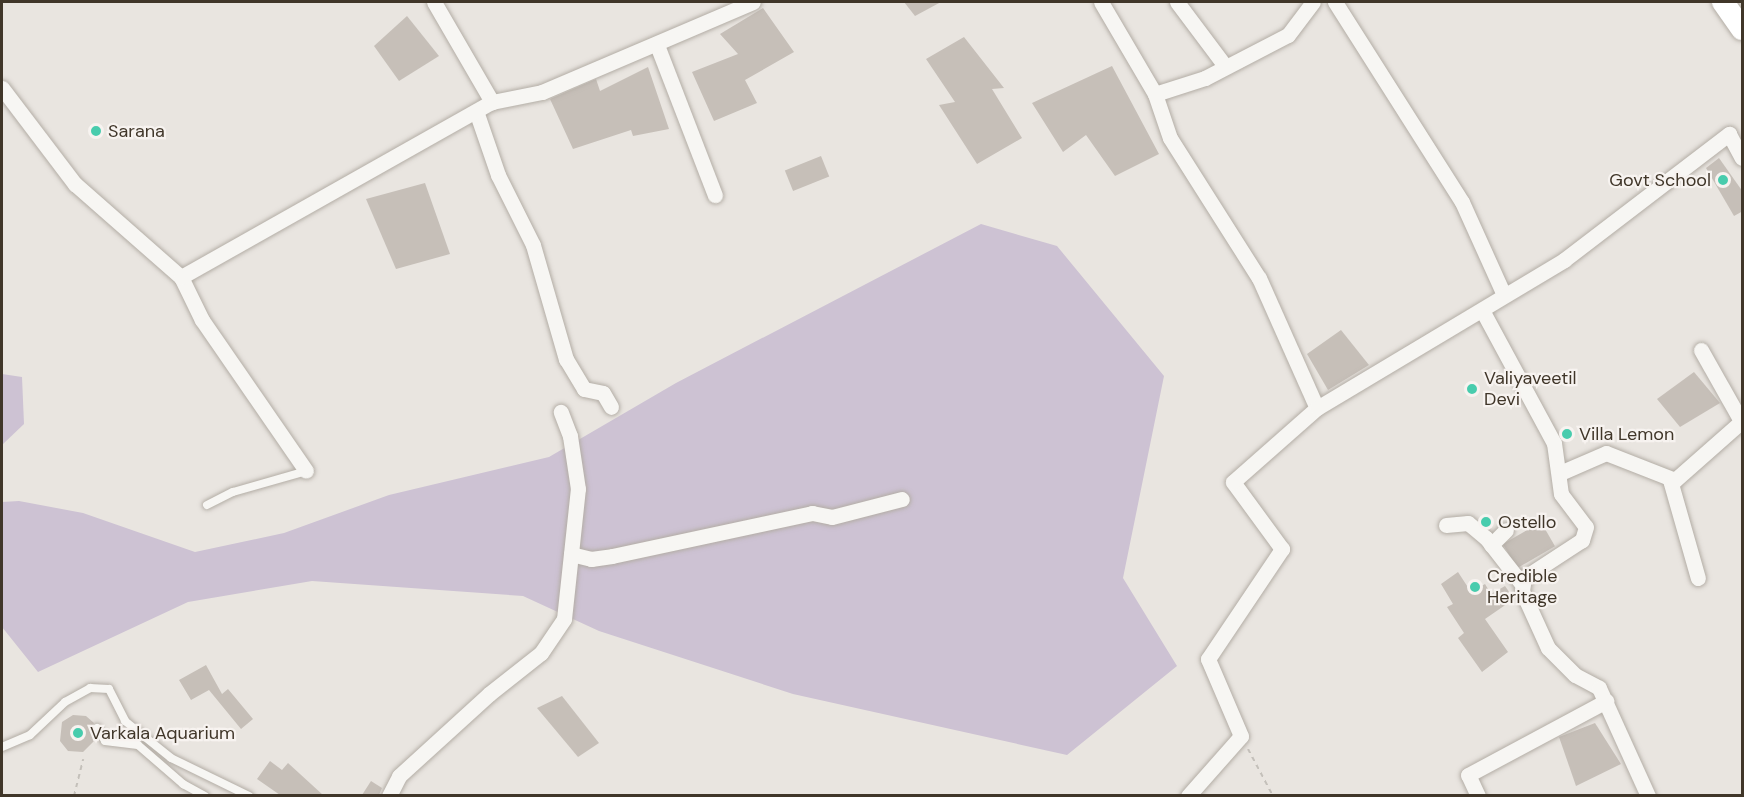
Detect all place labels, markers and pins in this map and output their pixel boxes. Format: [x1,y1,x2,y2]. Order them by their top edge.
place label: Sarana [108,120,165,142]
marker: Sarana [89,124,103,138]
place label: Govt School [1609,169,1711,191]
marker: Govt School [1716,173,1730,187]
place label: Valiyaveetil Devi [1484,368,1577,410]
marker: Valiyaveetil Devi [1465,382,1479,396]
place label: Villa Lemon [1579,423,1674,445]
marker: Villa Lemon [1560,427,1574,441]
place label: Ostello [1498,511,1556,533]
marker: Ostello [1479,515,1493,529]
place label: Credible Heritage [1487,566,1558,608]
marker: Credible Heritage [1468,580,1482,594]
place label: Varkala Aquarium [90,722,235,744]
marker: Varkala Aquarium [71,726,85,740]

